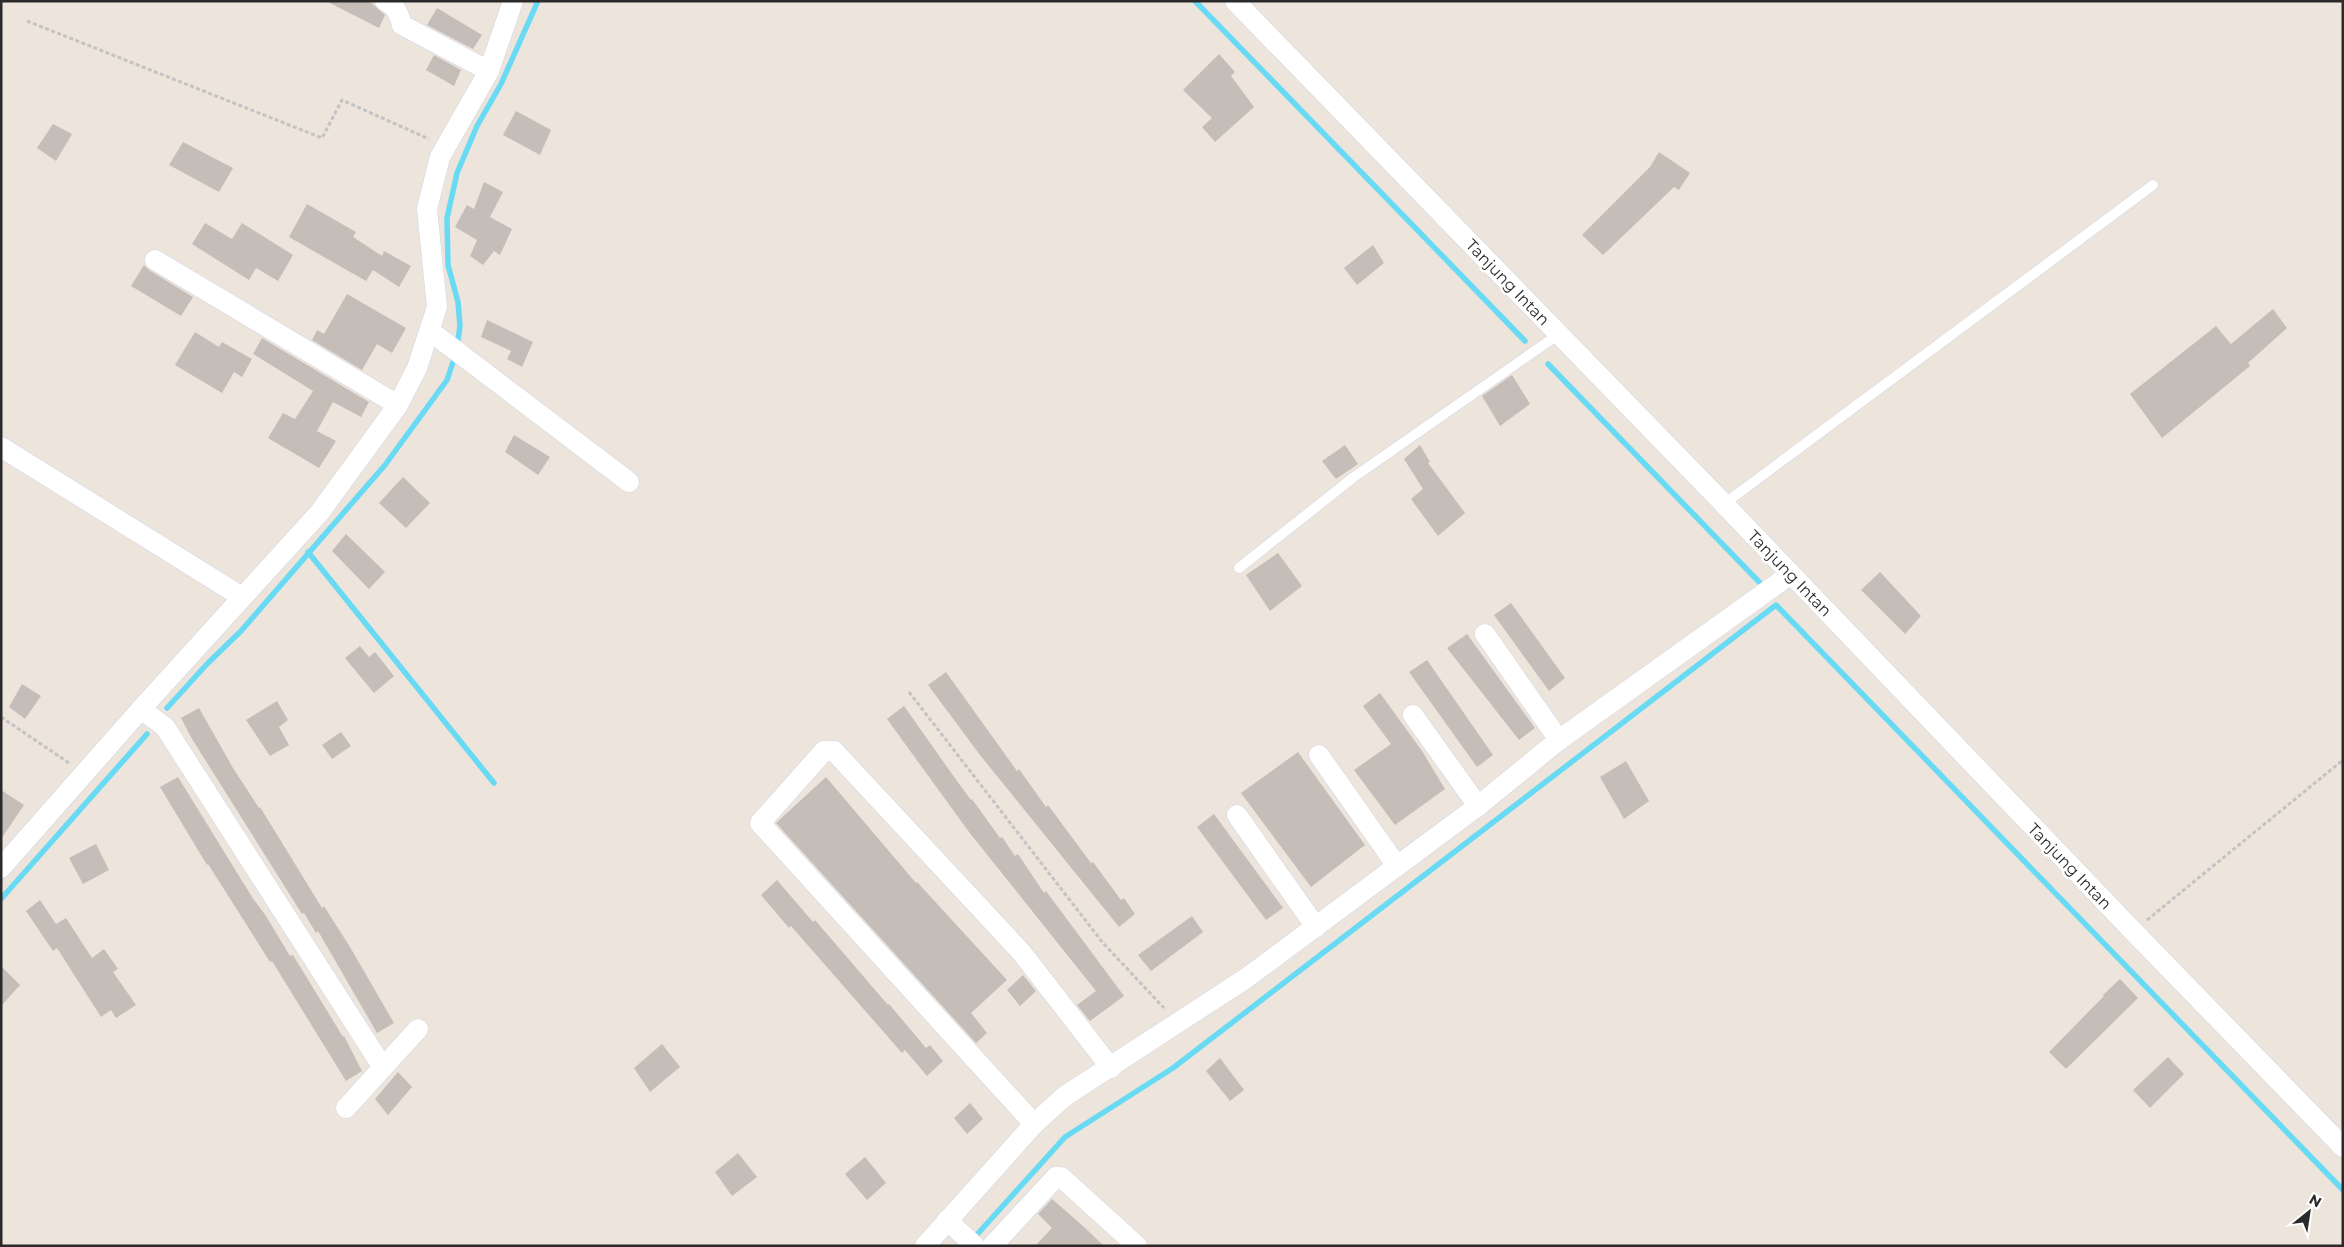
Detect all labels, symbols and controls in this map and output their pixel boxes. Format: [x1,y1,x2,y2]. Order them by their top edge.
street label: Tanjung Intan [1462,235,1553,329]
street label: Tanjung Intan [1744,526,1835,620]
street label: Tanjung Intan [2024,819,2115,913]
north arrow [2284,1187,2334,1237]
text: N [2306,1190,2325,1211]

